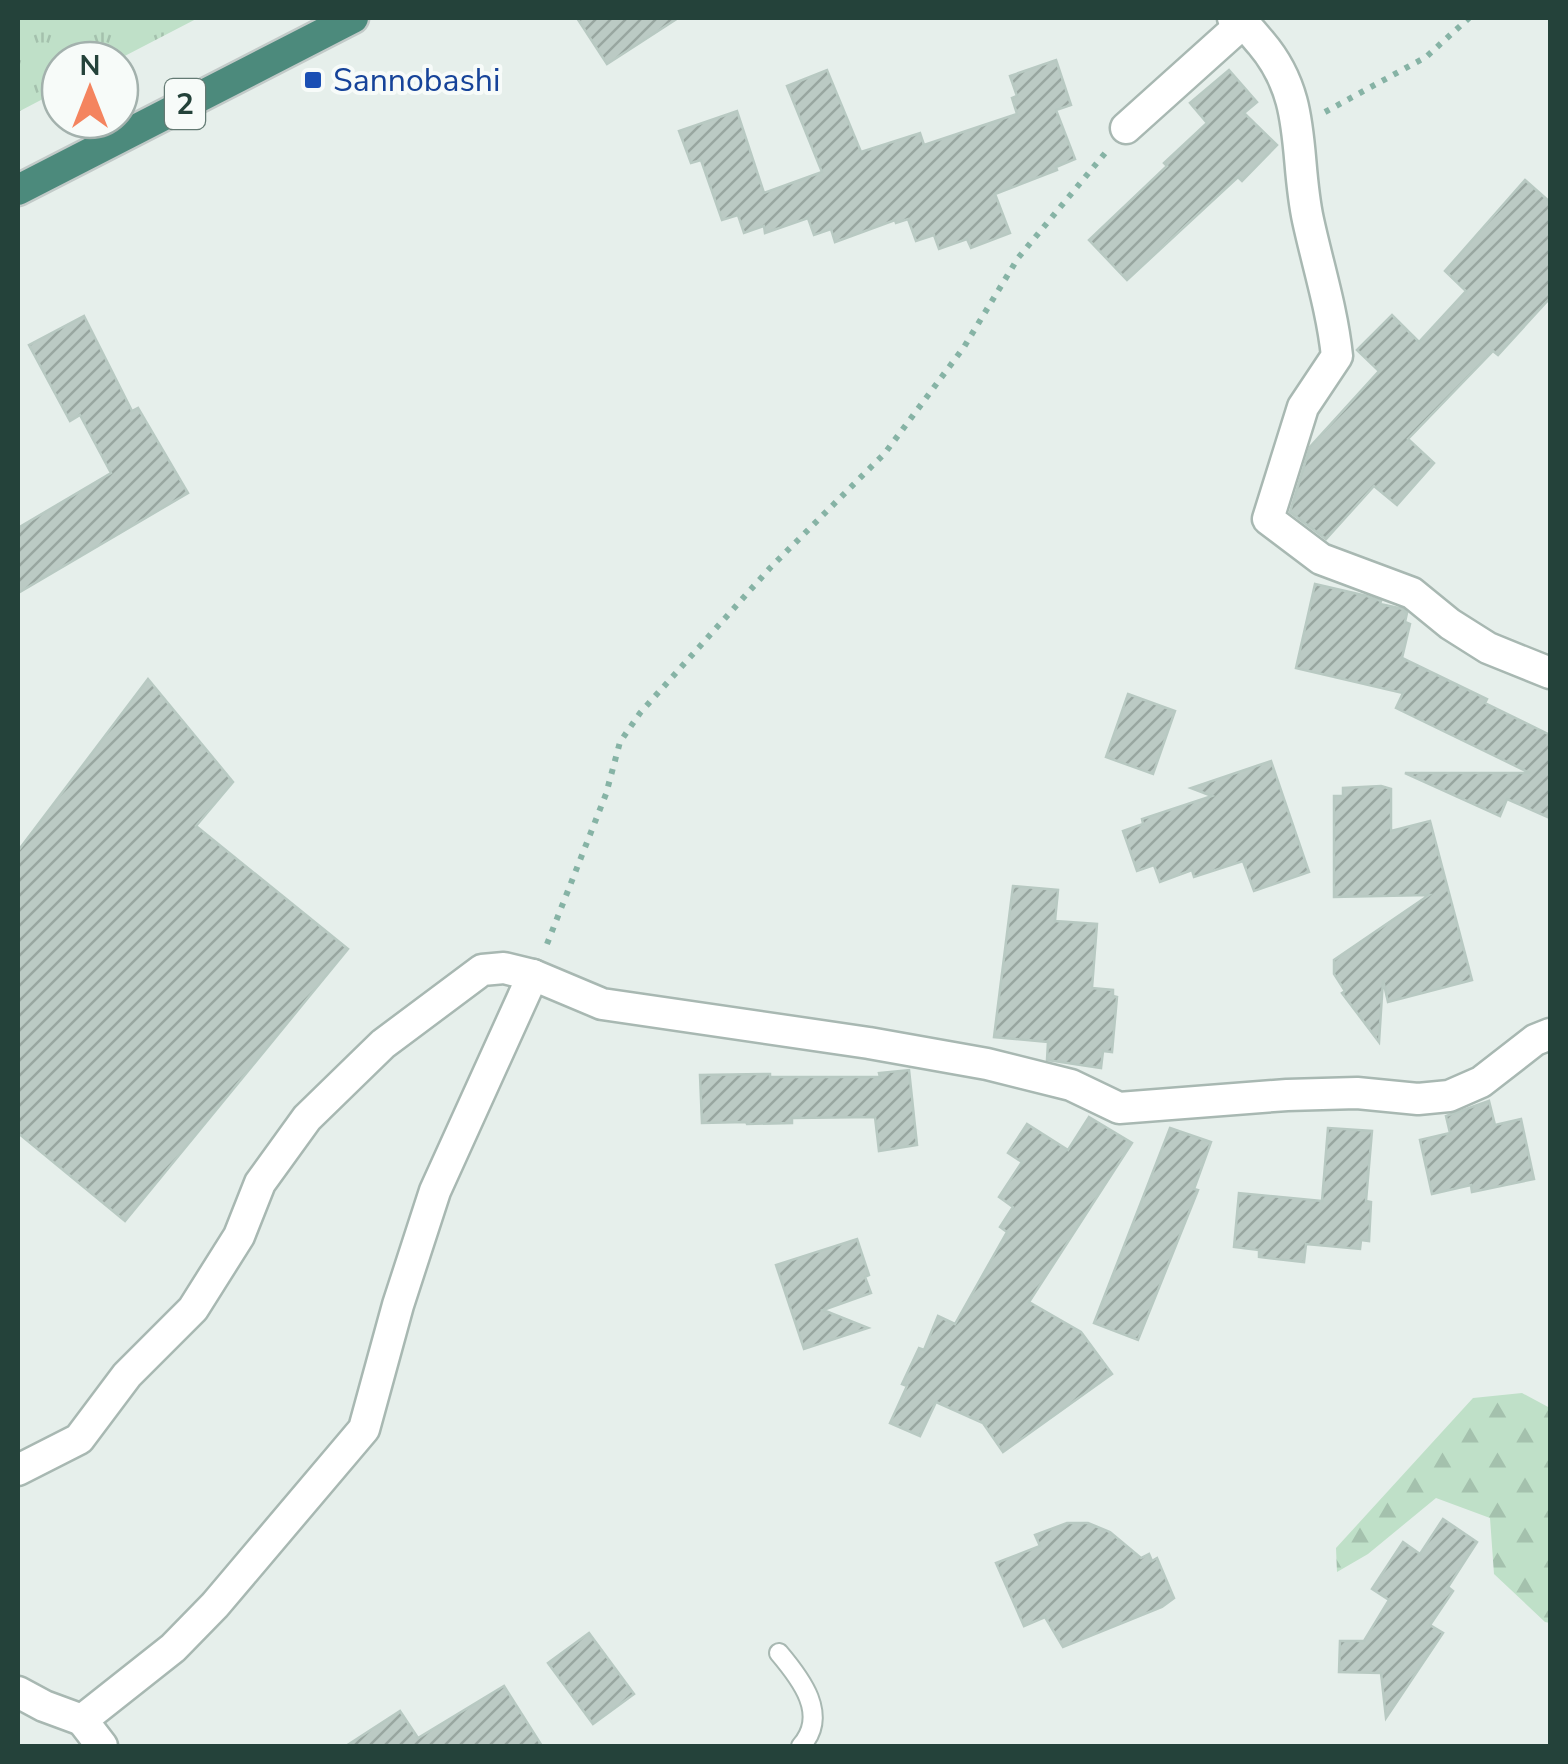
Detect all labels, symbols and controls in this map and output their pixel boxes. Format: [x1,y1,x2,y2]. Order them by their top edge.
north arrow [40,40,140,140]
text: N [80,47,100,85]
place label: Sannobashi [333,59,500,102]
marker: Sannobashi [302,69,324,91]
road number: 2 [165,79,205,129]

